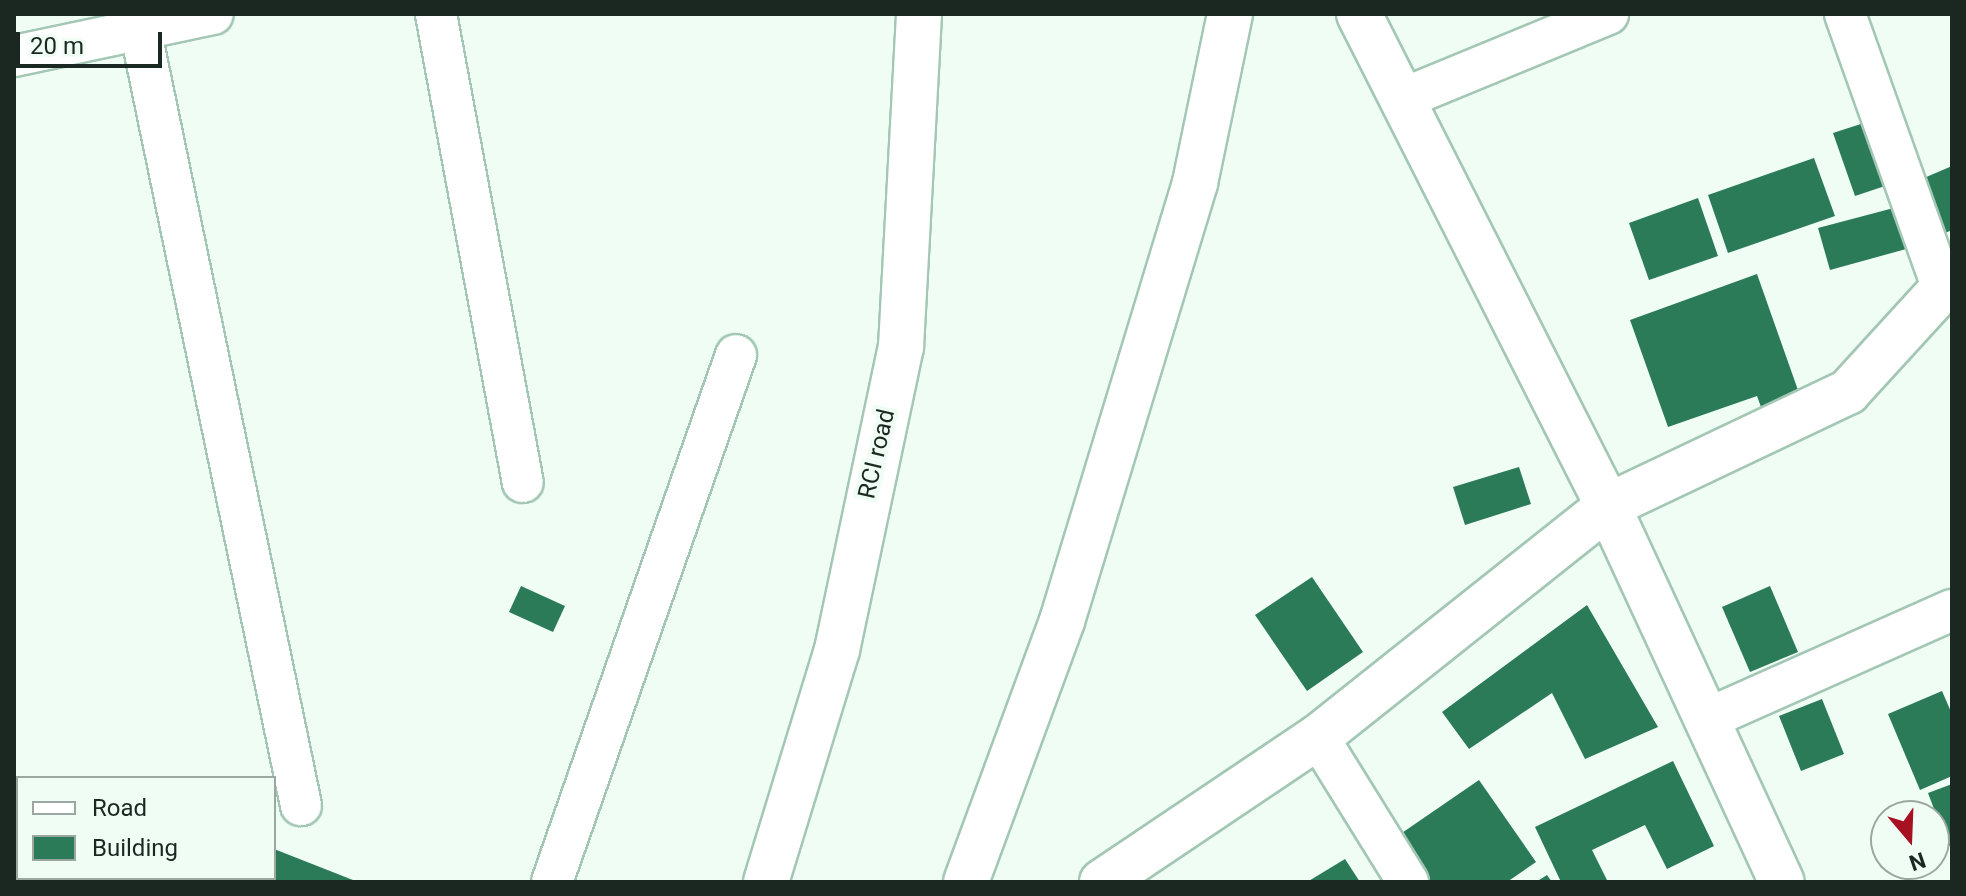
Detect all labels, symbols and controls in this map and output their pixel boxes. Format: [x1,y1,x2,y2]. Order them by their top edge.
scale bar [20,16,166,66]
text: 20 m [30,32,84,60]
street label: RCI road [853,406,901,502]
legend [16,776,276,880]
text: Road [92,794,147,822]
north arrow [1870,800,1950,880]
text: Building [92,834,178,862]
text: N [1906,847,1929,876]

